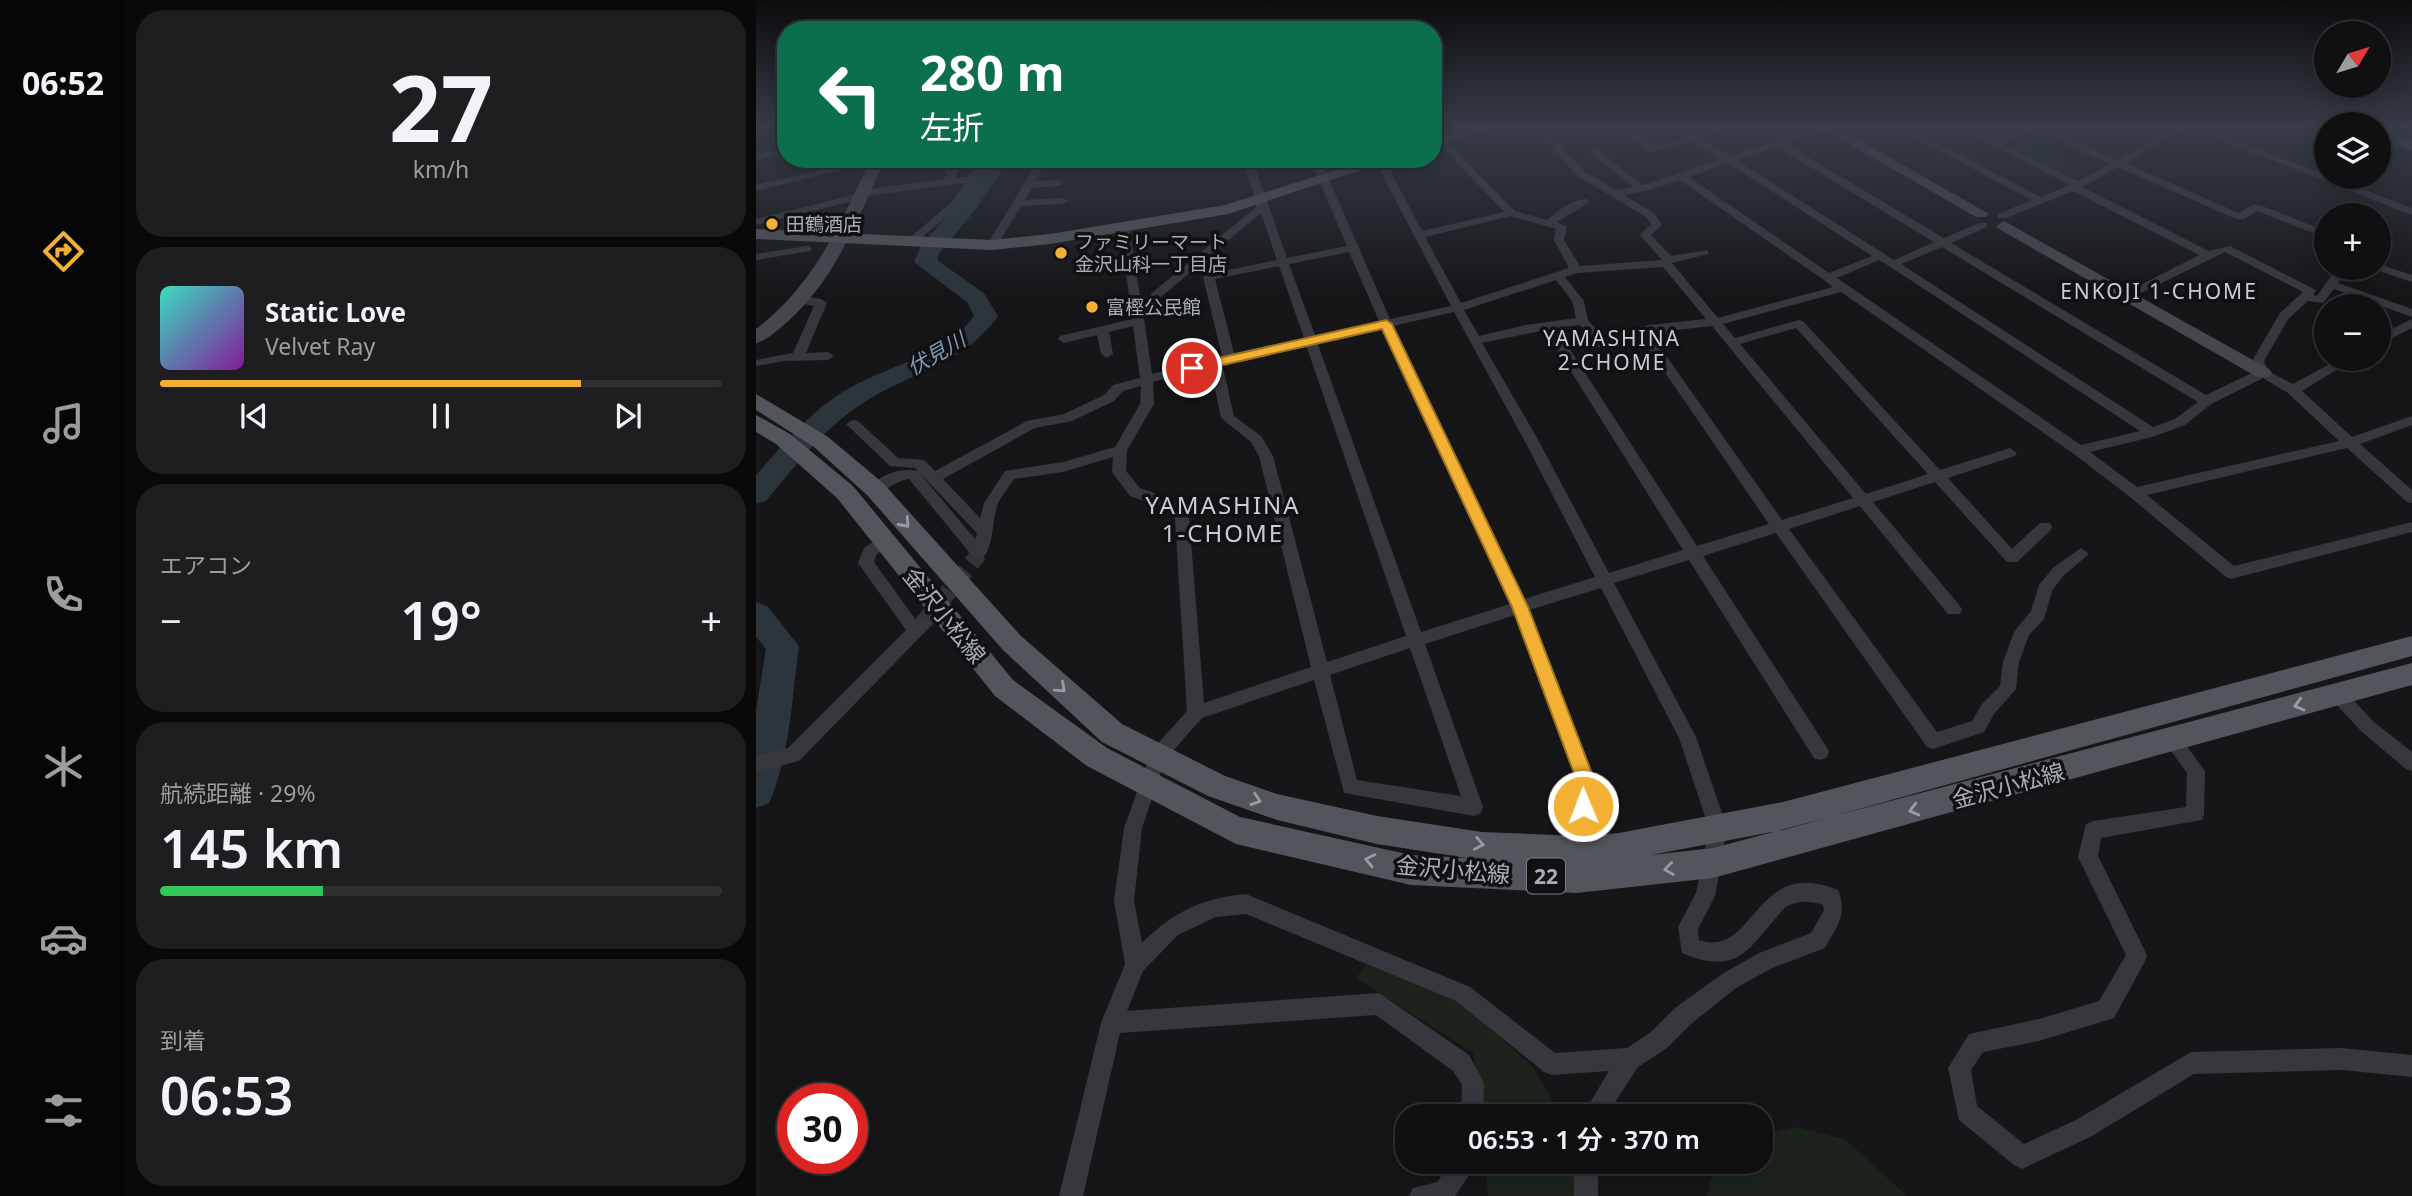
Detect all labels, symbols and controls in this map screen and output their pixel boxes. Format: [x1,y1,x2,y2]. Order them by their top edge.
north arrow [2314,21,2390,98]
map controls [2314,21,2391,371]
text: 280 m [920,39,1065,105]
text: 27 [389,45,493,169]
icon: left [805,49,896,140]
text: 06:52 [22,61,104,104]
text: 左折 [920,105,984,148]
button: layers [2314,112,2391,189]
text: km/h [413,153,469,185]
button: + [2314,203,2391,280]
place label: 田鶴酒店 [786,211,862,237]
marker: 田鶴酒店 [764,216,780,232]
icon: directions [39,227,88,276]
place label: ファミリーマート 金沢山科一丁目店 [1075,229,1227,277]
marker: ファミリーマート 金沢山科一丁目店 [1053,245,1069,261]
district label: ENKOJI 1-CHOME [2060,277,2258,305]
text: Static Love [265,294,406,330]
place label: 富樫公民館 [1106,294,1201,320]
button: − [2314,294,2391,371]
marker: 富樫公民館 [1084,299,1100,315]
water label: 伏見川 [902,324,972,381]
district label: YAMASHINA 2-CHOME [1543,324,1681,376]
text: Velvet Ray [265,330,375,362]
pin [1162,338,1222,398]
icon: arrive [1173,349,1211,387]
icon: previous [235,397,273,435]
icon: pause [422,397,460,435]
icon: next [609,397,647,435]
icon: music [39,399,88,448]
district label: YAMASHINA 1-CHOME [1145,488,1301,549]
one-way arrow [897,515,909,528]
text: エアコン [160,549,252,581]
street label: 金沢小松線 [896,560,994,670]
icon: phone [39,570,88,619]
text: 19° [400,584,482,655]
text: − [160,594,182,646]
text: + [700,594,722,646]
one-way arrow [1053,680,1066,692]
one-way arrow [2293,697,2305,712]
icon: climate [39,742,88,791]
street label: 金沢小松線 [1948,755,2068,815]
position arrow [1546,769,1620,843]
text: 航続距離 · 29% [160,777,316,809]
one-way arrow [1250,792,1262,806]
one-way arrow [1908,802,1920,817]
text: 145 km [160,812,343,883]
one-way arrow [1473,836,1485,851]
street label: 金沢小松線 [1394,848,1512,890]
one-way arrow [1364,854,1376,869]
road number: 22 [1527,858,1565,894]
one-way arrow [1663,861,1675,876]
icon: car [39,914,88,963]
text: 到着 [160,1024,206,1056]
text: 06:53 [160,1059,293,1130]
speed limit sign: 30 [777,1083,868,1174]
icon: filters [39,1086,88,1135]
text: 06:53 · 1 分 · 370 m [1468,1121,1700,1157]

